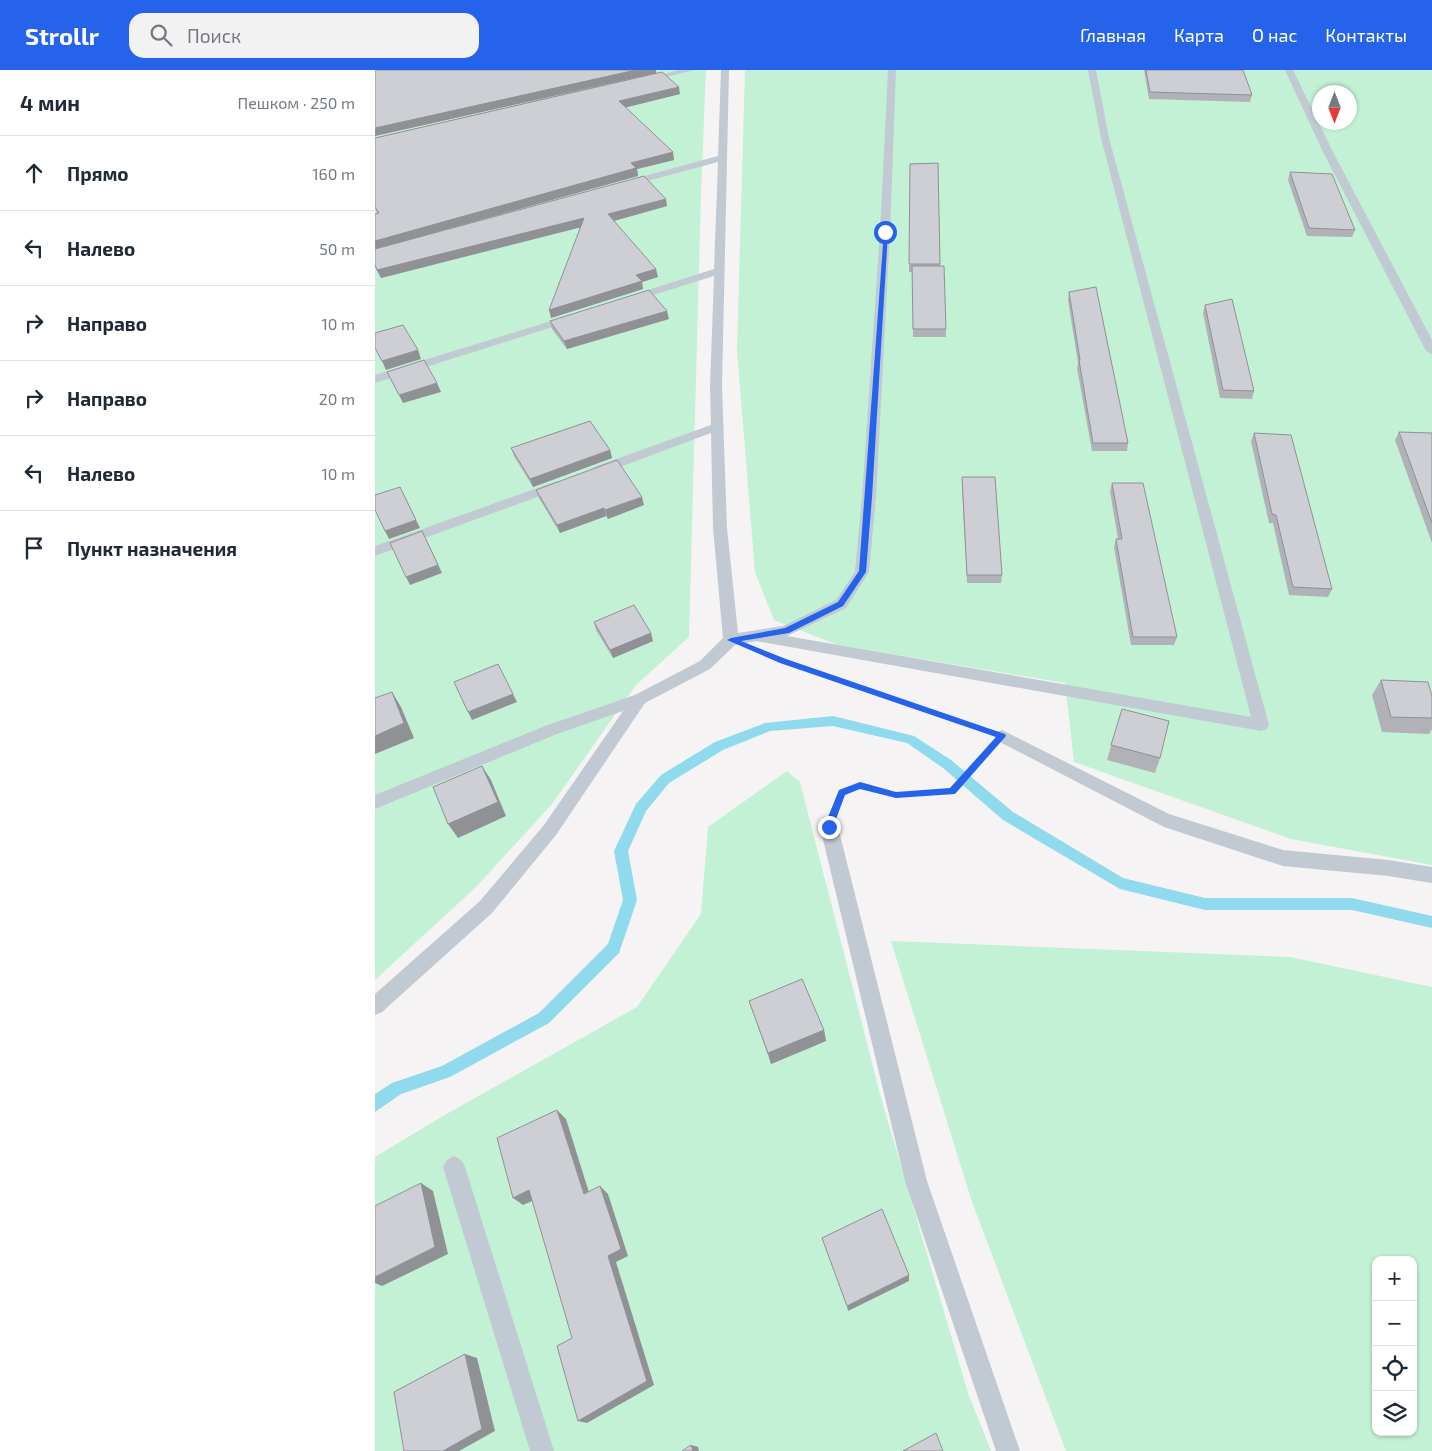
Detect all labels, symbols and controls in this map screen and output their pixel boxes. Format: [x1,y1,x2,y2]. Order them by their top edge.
search box [129,13,479,58]
text: Strollr [25,21,99,50]
icon: search [147,21,175,49]
text: Поиск [187,24,241,47]
text: Главная [1080,24,1146,46]
text: Карта [1174,24,1224,46]
text: О нас [1252,24,1297,46]
text: Контакты [1325,24,1407,46]
north arrow [1312,85,1357,130]
text: 4 мин [20,90,80,115]
text: Пешком · 250 m [237,93,355,112]
icon: ahead [20,159,48,187]
text: Прямо [67,162,129,185]
text: 160 m [312,164,355,183]
route start [874,221,897,244]
icon: left [20,234,48,262]
text: Налево [67,237,135,260]
text: 50 m [319,239,355,258]
icon: right [20,309,48,337]
text: Направо [67,312,147,335]
text: 10 m [321,314,355,333]
icon: right [20,384,48,412]
text: Направо [67,387,147,410]
text: 20 m [319,389,355,408]
icon: left [20,459,48,487]
text: Налево [67,462,135,485]
text: 10 m [321,464,355,483]
icon: arrive [20,534,48,562]
text: Пункт назначения [67,537,237,560]
route end [818,816,841,839]
map controls [1372,1256,1417,1436]
button: + [1372,1256,1417,1301]
button: − [1372,1301,1417,1346]
button: locate [1372,1346,1417,1391]
button: layers [1372,1391,1417,1436]

